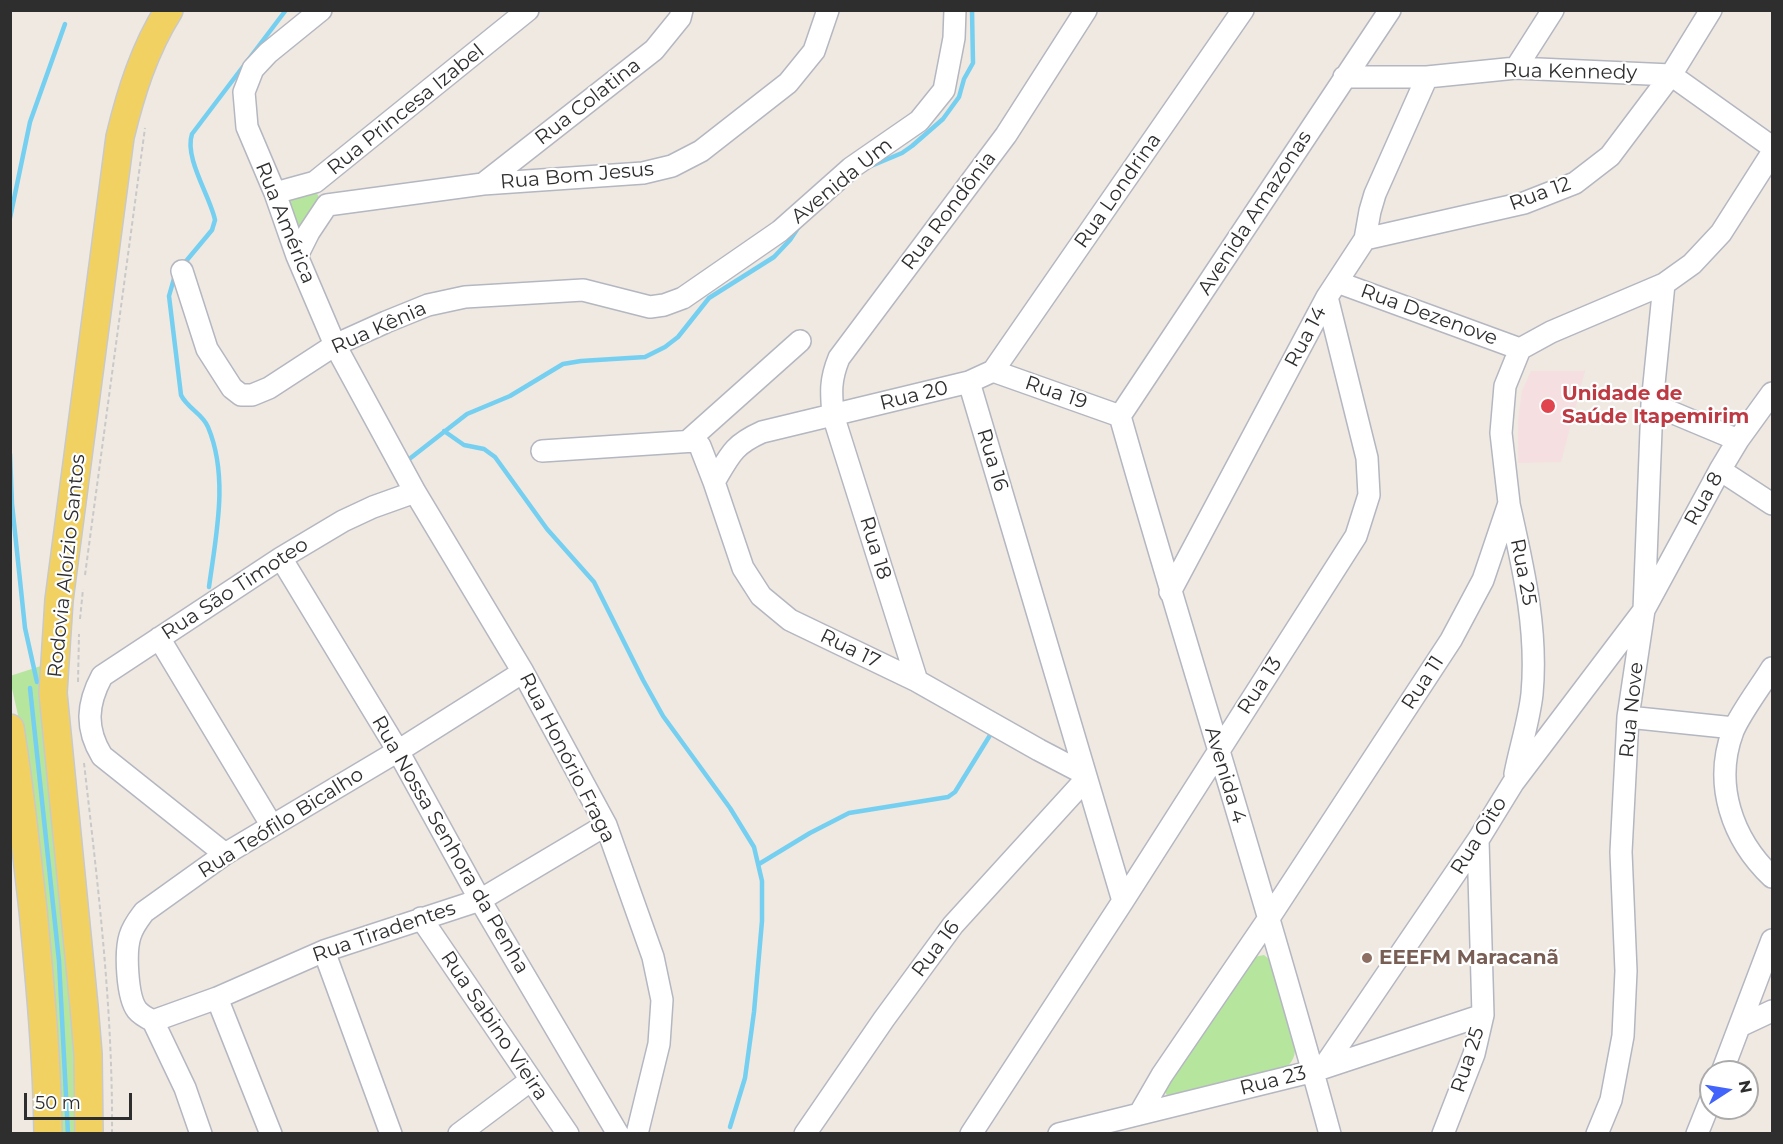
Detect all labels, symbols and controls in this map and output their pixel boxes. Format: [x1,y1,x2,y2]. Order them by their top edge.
street label: Rua Princesa Izabel [323,39,489,181]
street label: Rua Colatina [530,53,646,151]
street label: Rua Kennedy [1503,59,1637,85]
street label: Avenida Amazonas [1193,126,1317,300]
street label: Rua Londrina [1070,129,1166,253]
street label: Avenida Um [787,133,897,229]
street label: Rua Rondônia [897,147,1001,275]
street label: Rua Bom Jesus [499,157,655,195]
street label: Rua América [250,159,320,287]
street label: Rua 12 [1506,172,1574,216]
street label: Rua Dezenove [1357,279,1501,351]
street label: Rua Kênia [328,296,430,360]
street label: Rua 14 [1280,303,1332,371]
street label: Rua 19 [1022,371,1090,415]
street label: Rua 20 [877,376,951,416]
place label: Unidade de Saúde Itapemirim [1562,382,1749,429]
marker: Unidade de Saúde Itapemirim [1539,397,1557,415]
street label: Rua 16 [971,426,1013,494]
street label: Rodovia Aloízio Santos [43,453,91,679]
street label: Rua 8 [1680,468,1728,530]
street label: Rua 18 [854,513,896,583]
street label: Rua São Timoteo [157,533,313,645]
street label: Rua 25 [1505,537,1541,607]
street label: Rua 17 [816,624,884,674]
street label: Rua 11 [1397,652,1449,714]
street label: Rua 13 [1233,653,1287,719]
street label: Rua Nove [1615,661,1649,759]
street label: Rua Honório Fraga [514,669,620,847]
street label: Rua Nossa Senhora da Penha [366,712,534,978]
street label: Avenida 4 [1199,724,1251,826]
street label: Rua Teófilo Bicalho [194,762,368,884]
street label: Rua Oito [1446,793,1512,879]
street label: Rua Tiradentes [309,896,459,968]
street label: Rua 16 [907,916,965,982]
place label: EEEFM Maracanã [1379,946,1559,970]
street label: Rua Sabino Vieira [435,947,553,1105]
marker: EEEFM Maracanã [1360,951,1374,965]
street label: Rua 25 [1446,1024,1490,1096]
north arrow [1699,1060,1759,1120]
street label: Rua 23 [1237,1061,1309,1101]
text: N [1735,1078,1756,1095]
scale bar [27,1081,135,1119]
text: 50 m [35,1092,81,1114]

